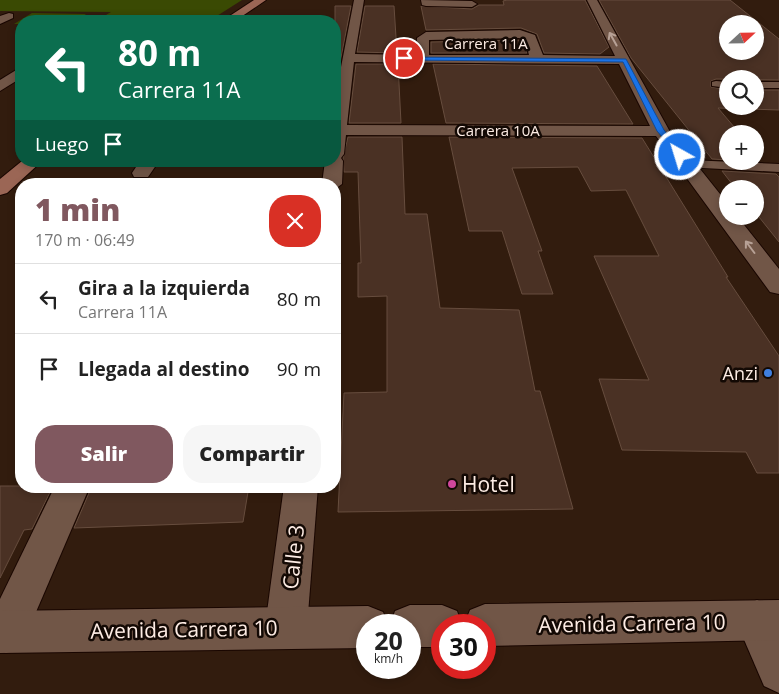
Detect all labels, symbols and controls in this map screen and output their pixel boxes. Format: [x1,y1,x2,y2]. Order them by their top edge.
north arrow [719,15,764,60]
map controls [719,15,764,225]
text: 80 m [118,29,201,76]
one-way arrow [608,32,617,47]
street label: Carrera 11A [444,33,528,53]
icon: left [35,35,100,100]
pin [383,37,425,79]
icon: arrive [390,44,418,72]
button: search [719,70,764,115]
text: Carrera 11A [118,74,240,104]
street label: Carrera 10A [456,120,540,140]
button: + [719,125,764,170]
position arrow [653,128,705,180]
icon: arrive [99,130,127,158]
text: Luego [35,131,89,157]
button: − [719,180,764,225]
text: 1 min [35,189,120,230]
button: close [269,195,321,247]
text: 170 m · 06:49 [35,229,135,251]
one-way arrow [745,240,755,254]
text: Gira a la izquierda [78,275,250,301]
icon: left [35,285,63,313]
text: 80 m [277,286,321,312]
text: Carrera 11A [78,301,167,323]
icon: arrive [35,355,63,383]
text: Llegada al destino [78,356,250,382]
text: 90 m [277,356,321,382]
place label: Anzi [723,361,758,385]
marker: Anzi [762,367,774,379]
button: Salir [35,425,173,483]
button: Compartir [183,425,321,483]
place label: Hotel [462,470,515,498]
marker: Hotel [446,478,458,490]
street label: Calle 3 [276,523,310,591]
street label: Avenida Carrera 10 [538,607,726,639]
street label: Avenida Carrera 10 [90,613,278,645]
speed limit sign: 30 [431,614,496,679]
text: 20 [374,623,403,657]
text: km/h [374,650,403,667]

